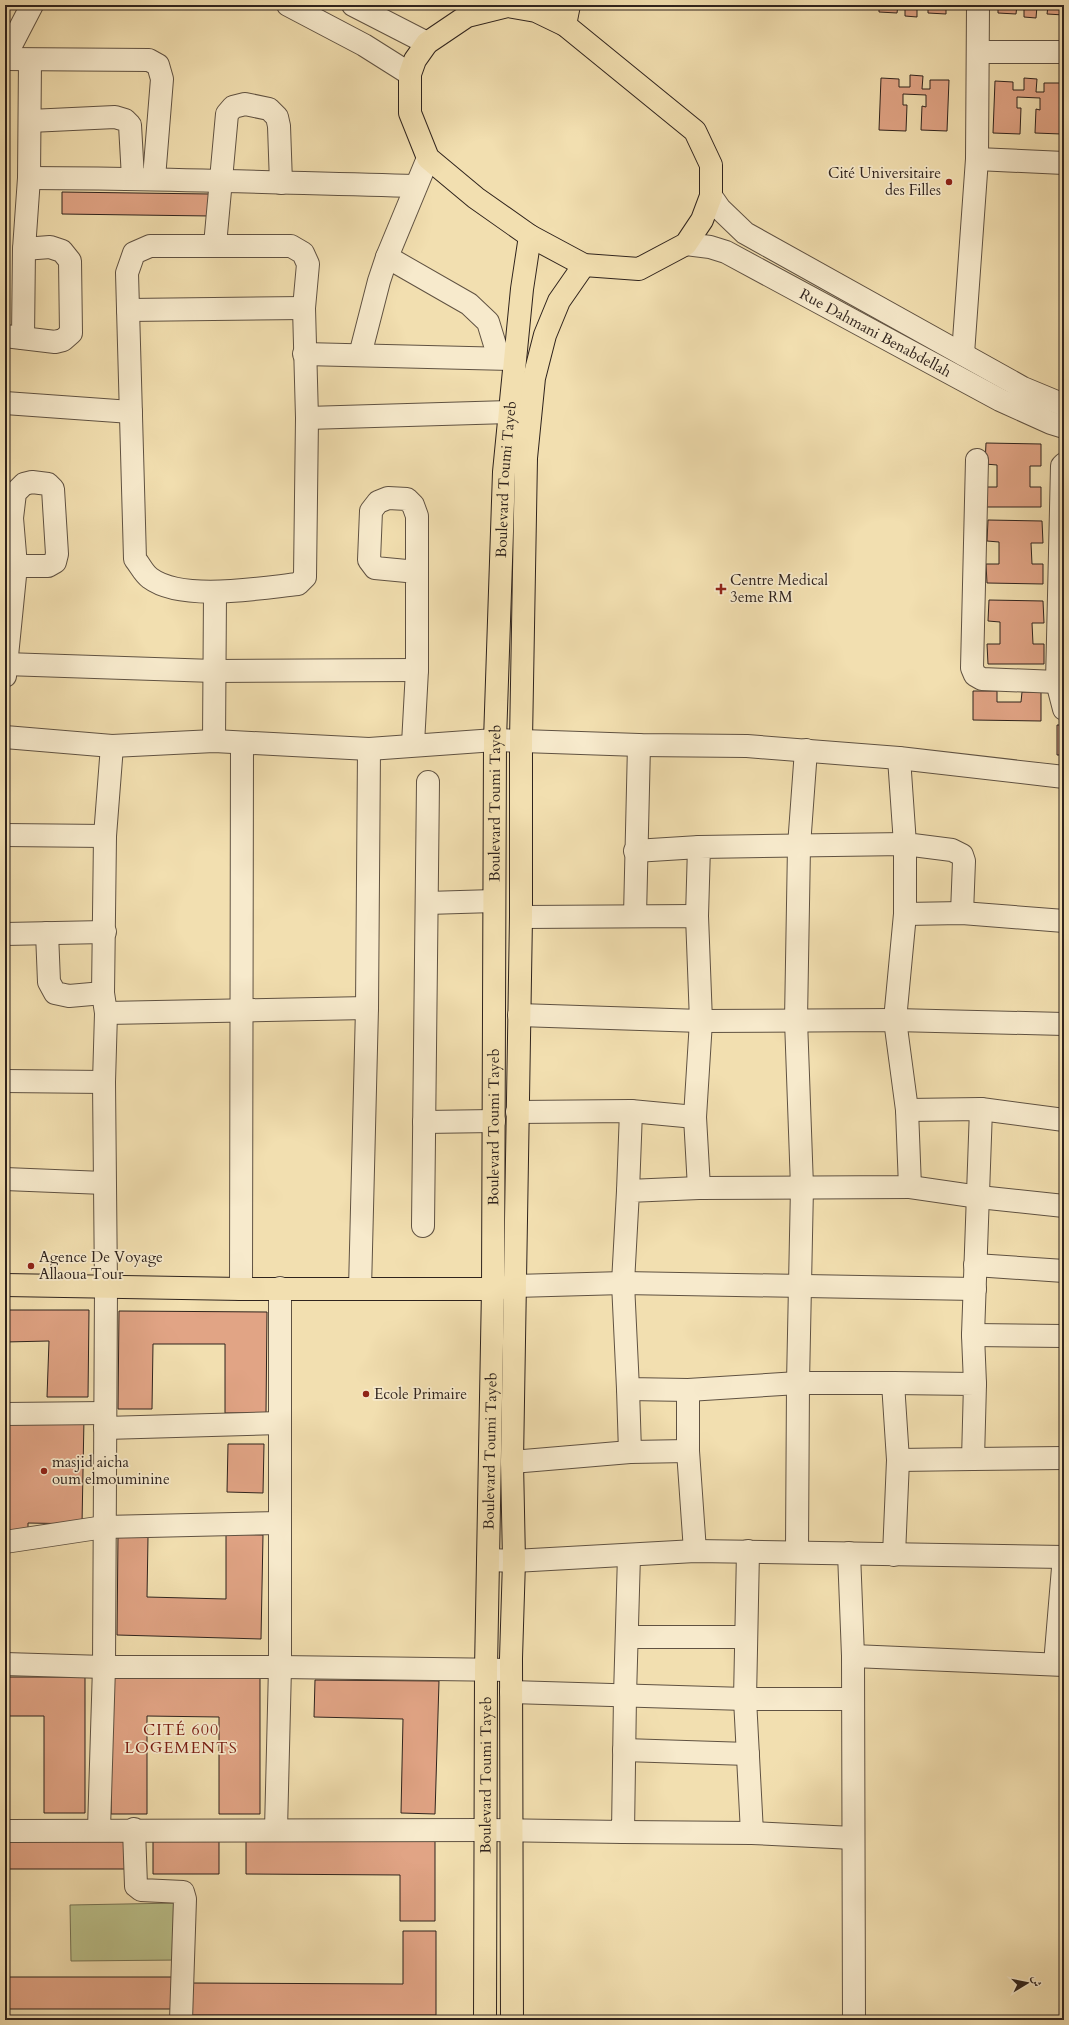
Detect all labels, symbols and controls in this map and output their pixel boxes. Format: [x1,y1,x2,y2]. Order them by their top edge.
place label: Cité Universitaire des Filles [828,163,941,200]
marker: Cité Universitaire des Filles [944,177,954,187]
street label: Rue Dahmani Benabdellah [796,284,956,382]
street label: Boulevard Toumi Tayeb [491,400,521,558]
place label: Centre Medical 3eme RM [730,570,828,607]
marker: Centre Medical 3eme RM [715,583,727,595]
street label: Boulevard Toumi Tayeb [484,724,506,882]
street label: Boulevard Toumi Tayeb [483,1048,504,1206]
place label: Agence De Voyage Allaoua Tour [39,1247,163,1284]
marker: Agence De Voyage Allaoua Tour [26,1261,36,1271]
street label: Boulevard Toumi Tayeb [479,1372,501,1530]
place label: Ecole Primaire [374,1384,467,1404]
marker: Ecole Primaire [361,1389,371,1399]
place label: masjid aicha oum elmouminine [52,1452,170,1489]
marker: masjid aicha oum elmouminine [39,1466,49,1476]
street label: Boulevard Toumi Tayeb [475,1696,496,1854]
district label: CITÉ 600 LOGEMENTS [124,1719,238,1759]
north arrow [1007,1963,1047,2003]
text: ش [1028,1975,1045,1988]

